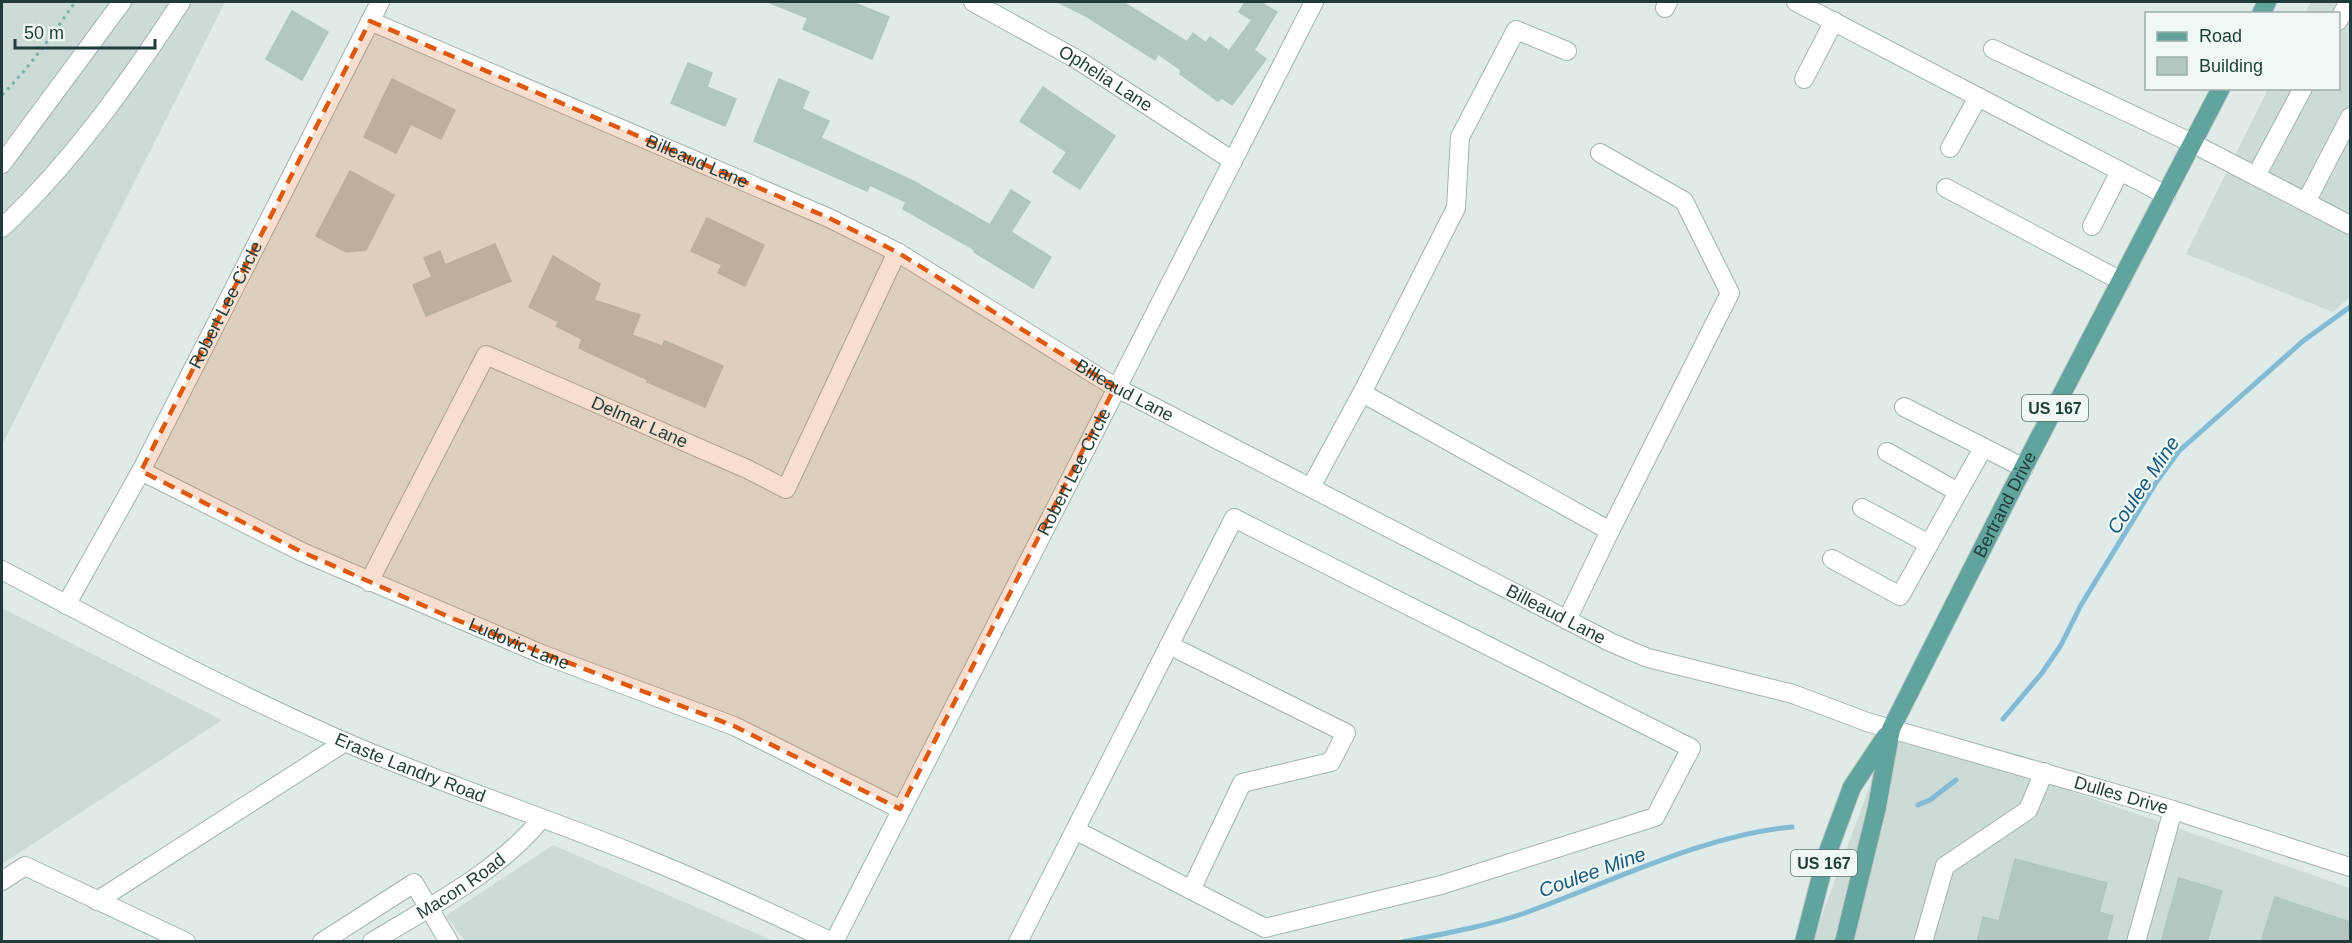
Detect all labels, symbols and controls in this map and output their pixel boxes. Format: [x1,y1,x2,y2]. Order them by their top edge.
scale bar [15,12,154,50]
legend [2145,12,2340,90]
text: 50 m [24,23,64,43]
text: Road [2199,26,2242,46]
street label: Ophelia Lane [1055,41,1156,116]
text: Building [2199,56,2263,76]
street label: Billeaud Lane [643,131,751,192]
street label: Robert Lee Circle [185,238,266,372]
street label: Billeaud Lane [1072,355,1177,425]
street label: Delmar Lane [588,392,691,452]
road number: US 167 [2022,395,2088,421]
street label: Robert Lee Circle [1033,405,1115,539]
water label: Coulee Mine [2102,432,2184,538]
street label: Bertrand Drive [1970,448,2040,561]
street label: Billeaud Lane [1503,580,1609,648]
street label: Ludovic Lane [466,614,572,674]
street label: Eraste Landry Road [332,729,488,806]
street label: Dulles Drive [2072,772,2171,818]
water label: Coulee Mine [1535,842,1649,902]
street label: Macon Road [413,849,509,923]
road number: US 167 [1791,850,1857,876]

